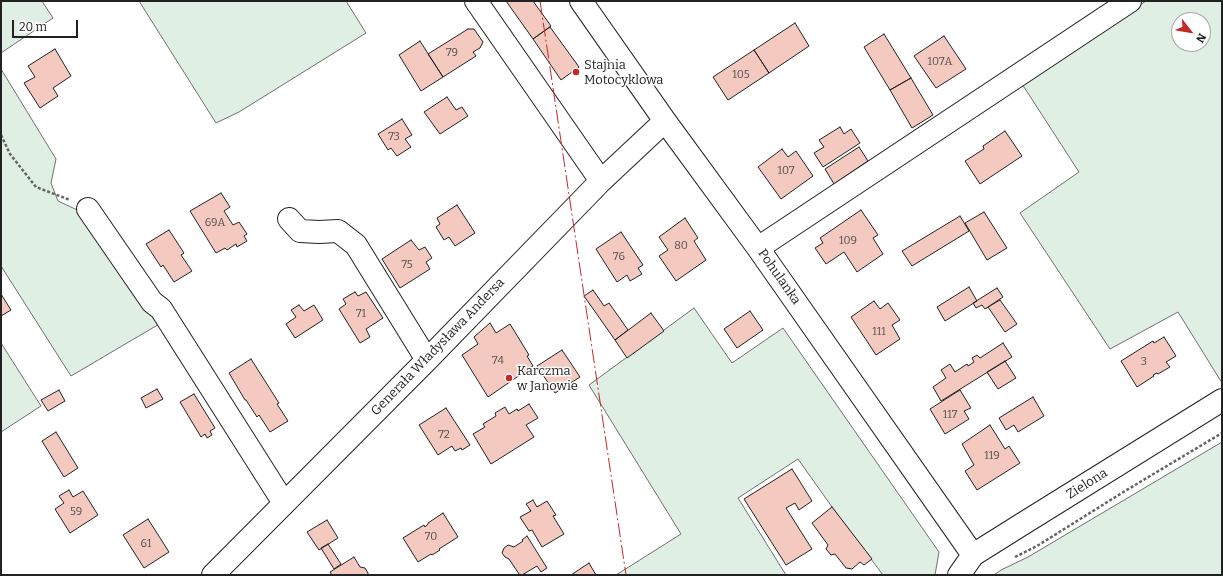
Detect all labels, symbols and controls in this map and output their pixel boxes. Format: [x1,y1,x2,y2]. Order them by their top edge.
scale bar [14,12,80,38]
north arrow [1171,12,1211,52]
text: 20 m [19,20,47,34]
text: N [1193,31,1209,45]
house number: 79 [446,46,458,60]
house number: 107A [928,55,952,69]
place label: Stajnia Motocyklowa [584,57,663,88]
marker: Stajnia Motocyklowa [571,67,581,77]
house number: 105 [732,68,750,82]
house number: 73 [388,130,400,144]
house number: 107 [777,164,795,178]
house number: 69A [205,216,225,230]
house number: 109 [839,234,857,248]
house number: 80 [674,239,688,253]
street label: Pohulanka [754,246,804,308]
house number: 76 [613,250,625,264]
house number: 75 [401,258,413,272]
street label: Generała Władysława Andersa [368,275,508,419]
house number: 71 [356,307,366,321]
house number: 111 [872,325,886,339]
house number: 74 [492,354,504,368]
house number: 3 [1141,355,1147,369]
place label: Karczma w Janowie [517,363,578,394]
marker: Karczma w Janowie [504,373,514,383]
house number: 117 [943,408,957,422]
house number: 72 [438,428,450,442]
house number: 119 [984,449,1000,463]
street label: Zielona [1064,465,1110,503]
house number: 59 [70,505,82,519]
house number: 70 [425,530,437,544]
house number: 61 [141,537,151,551]

